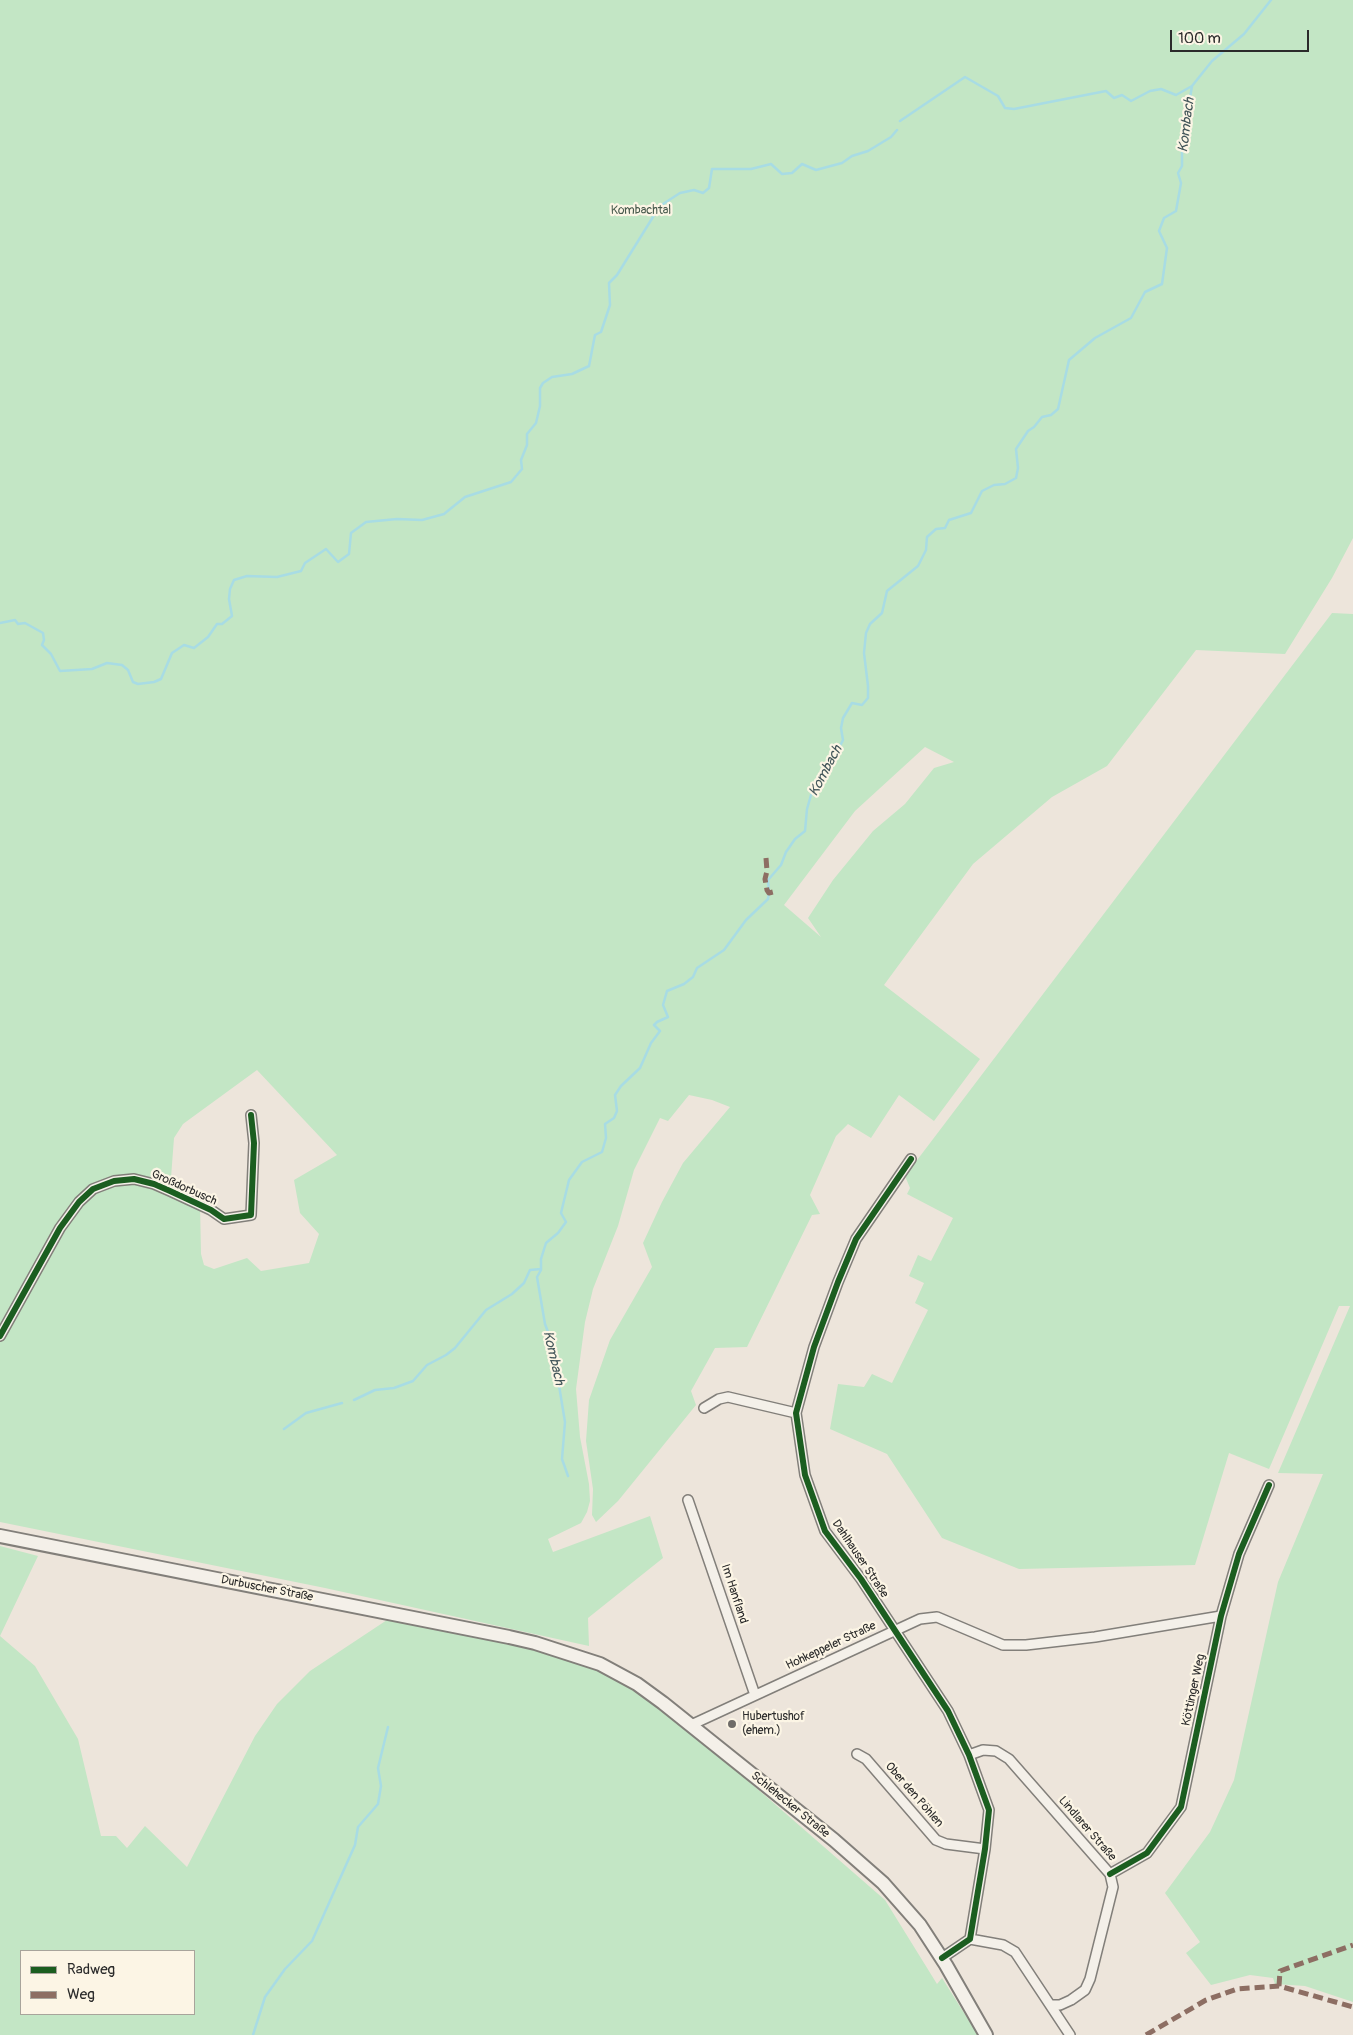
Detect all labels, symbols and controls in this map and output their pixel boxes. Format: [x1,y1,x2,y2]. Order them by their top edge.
scale bar [1173,20,1312,52]
text: 100 m [1178,29,1221,48]
water label: Kombach [1175,97,1199,153]
park label: Kombachtal [611,204,671,218]
water label: Kombach [806,743,846,799]
street label: Großdorbusch [149,1167,219,1209]
water label: Kombach [539,1329,567,1387]
street label: Dahlhauser Straße [829,1517,891,1601]
street label: Im Hanfland [718,1562,750,1626]
street label: Durbuscher Straße [220,1573,314,1605]
street label: Hohkeppeler Straße [784,1619,878,1673]
street label: Köttinger Weg [1179,1653,1209,1727]
place label: Hubertushof (ehem.) [742,1710,805,1738]
marker: Hubertushof (ehem.) [726,1718,738,1730]
street label: Ober den Pöhlen [882,1760,946,1830]
street label: Schlehecker Straße [748,1769,832,1841]
street label: Lindlarer Straße [1055,1794,1119,1864]
legend [20,1950,195,2015]
text: Radweg [67,1960,115,1979]
text: Weg [67,1985,95,2004]

